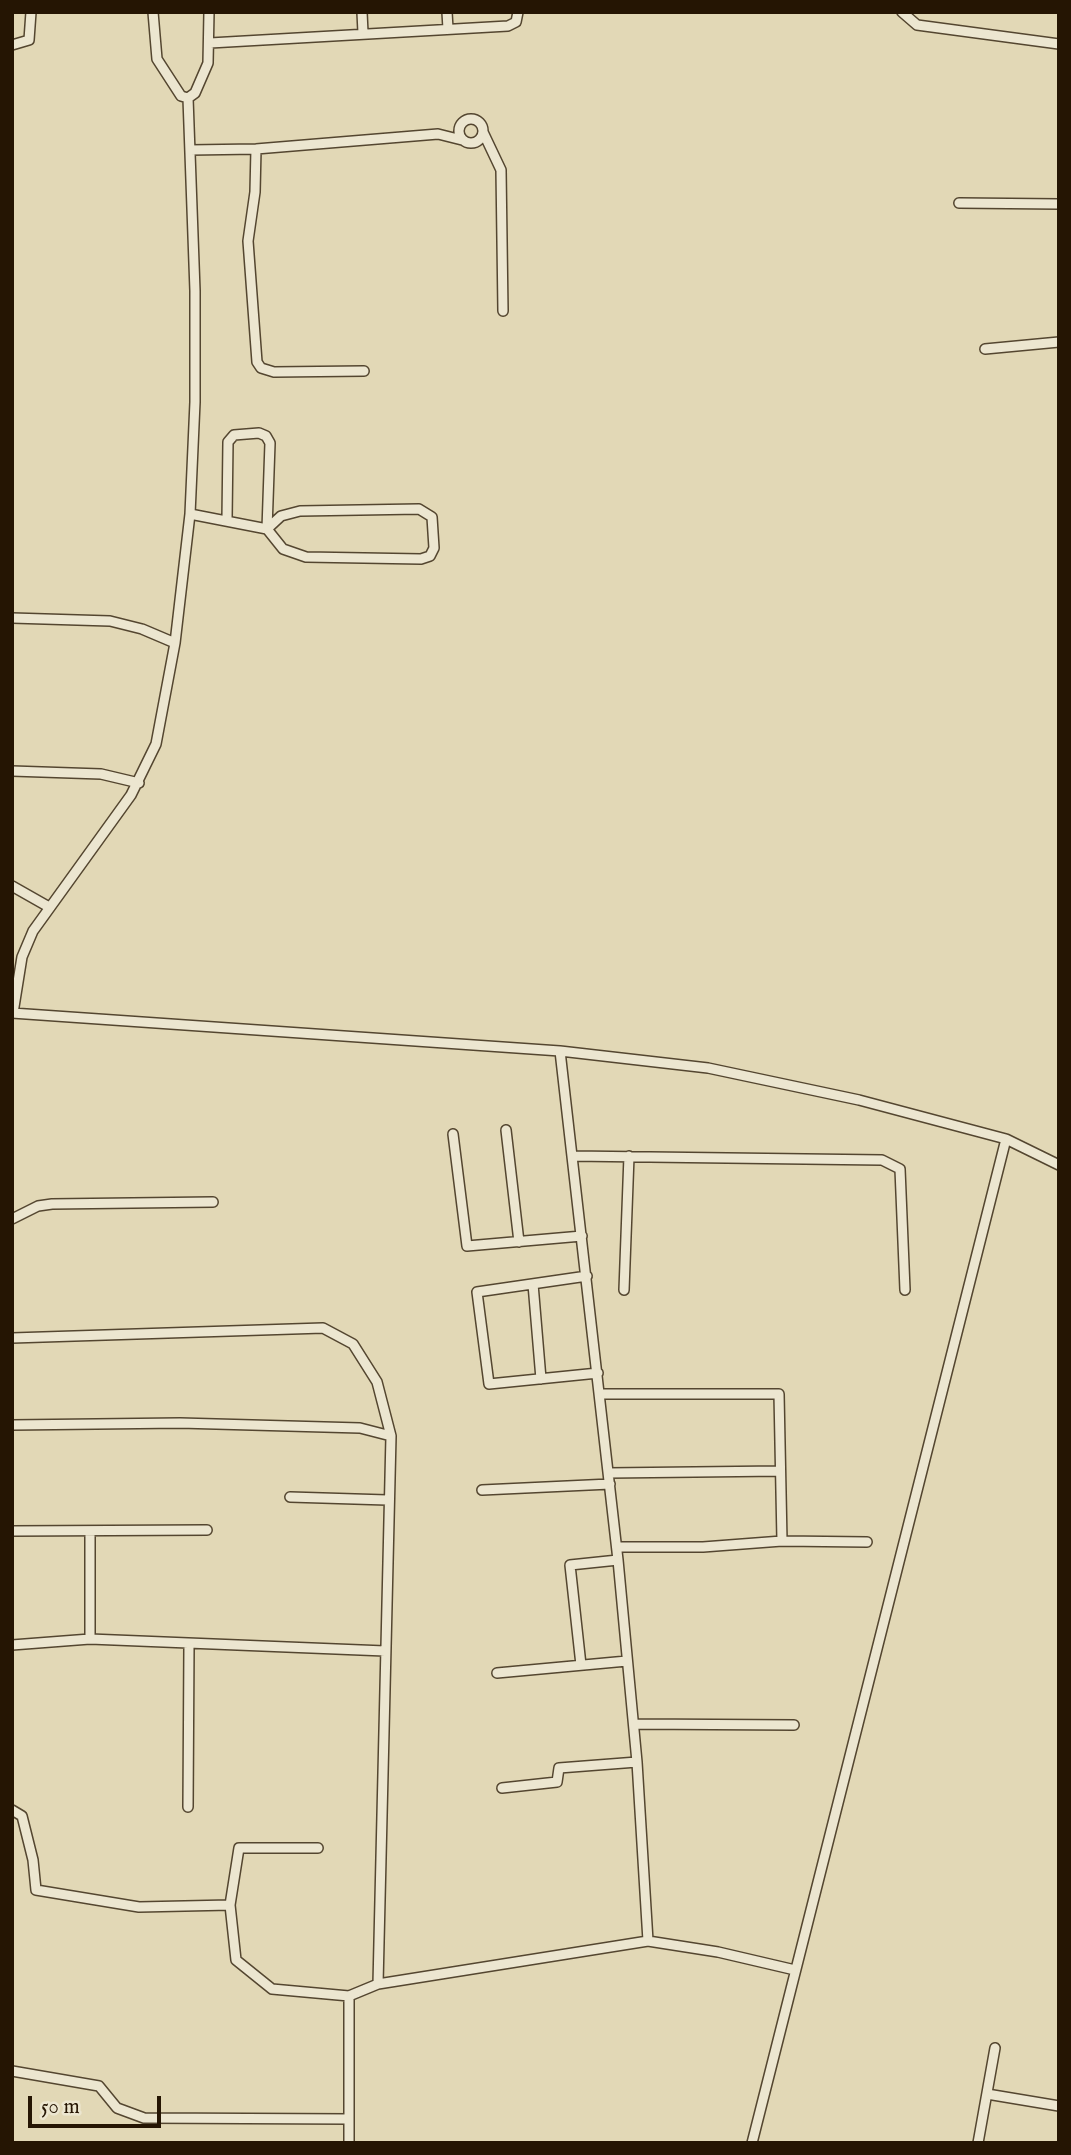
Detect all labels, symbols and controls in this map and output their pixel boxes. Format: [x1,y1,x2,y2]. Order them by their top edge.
scale bar [32,2082,164,2126]
text: 50 m [41,2094,80,2121]

